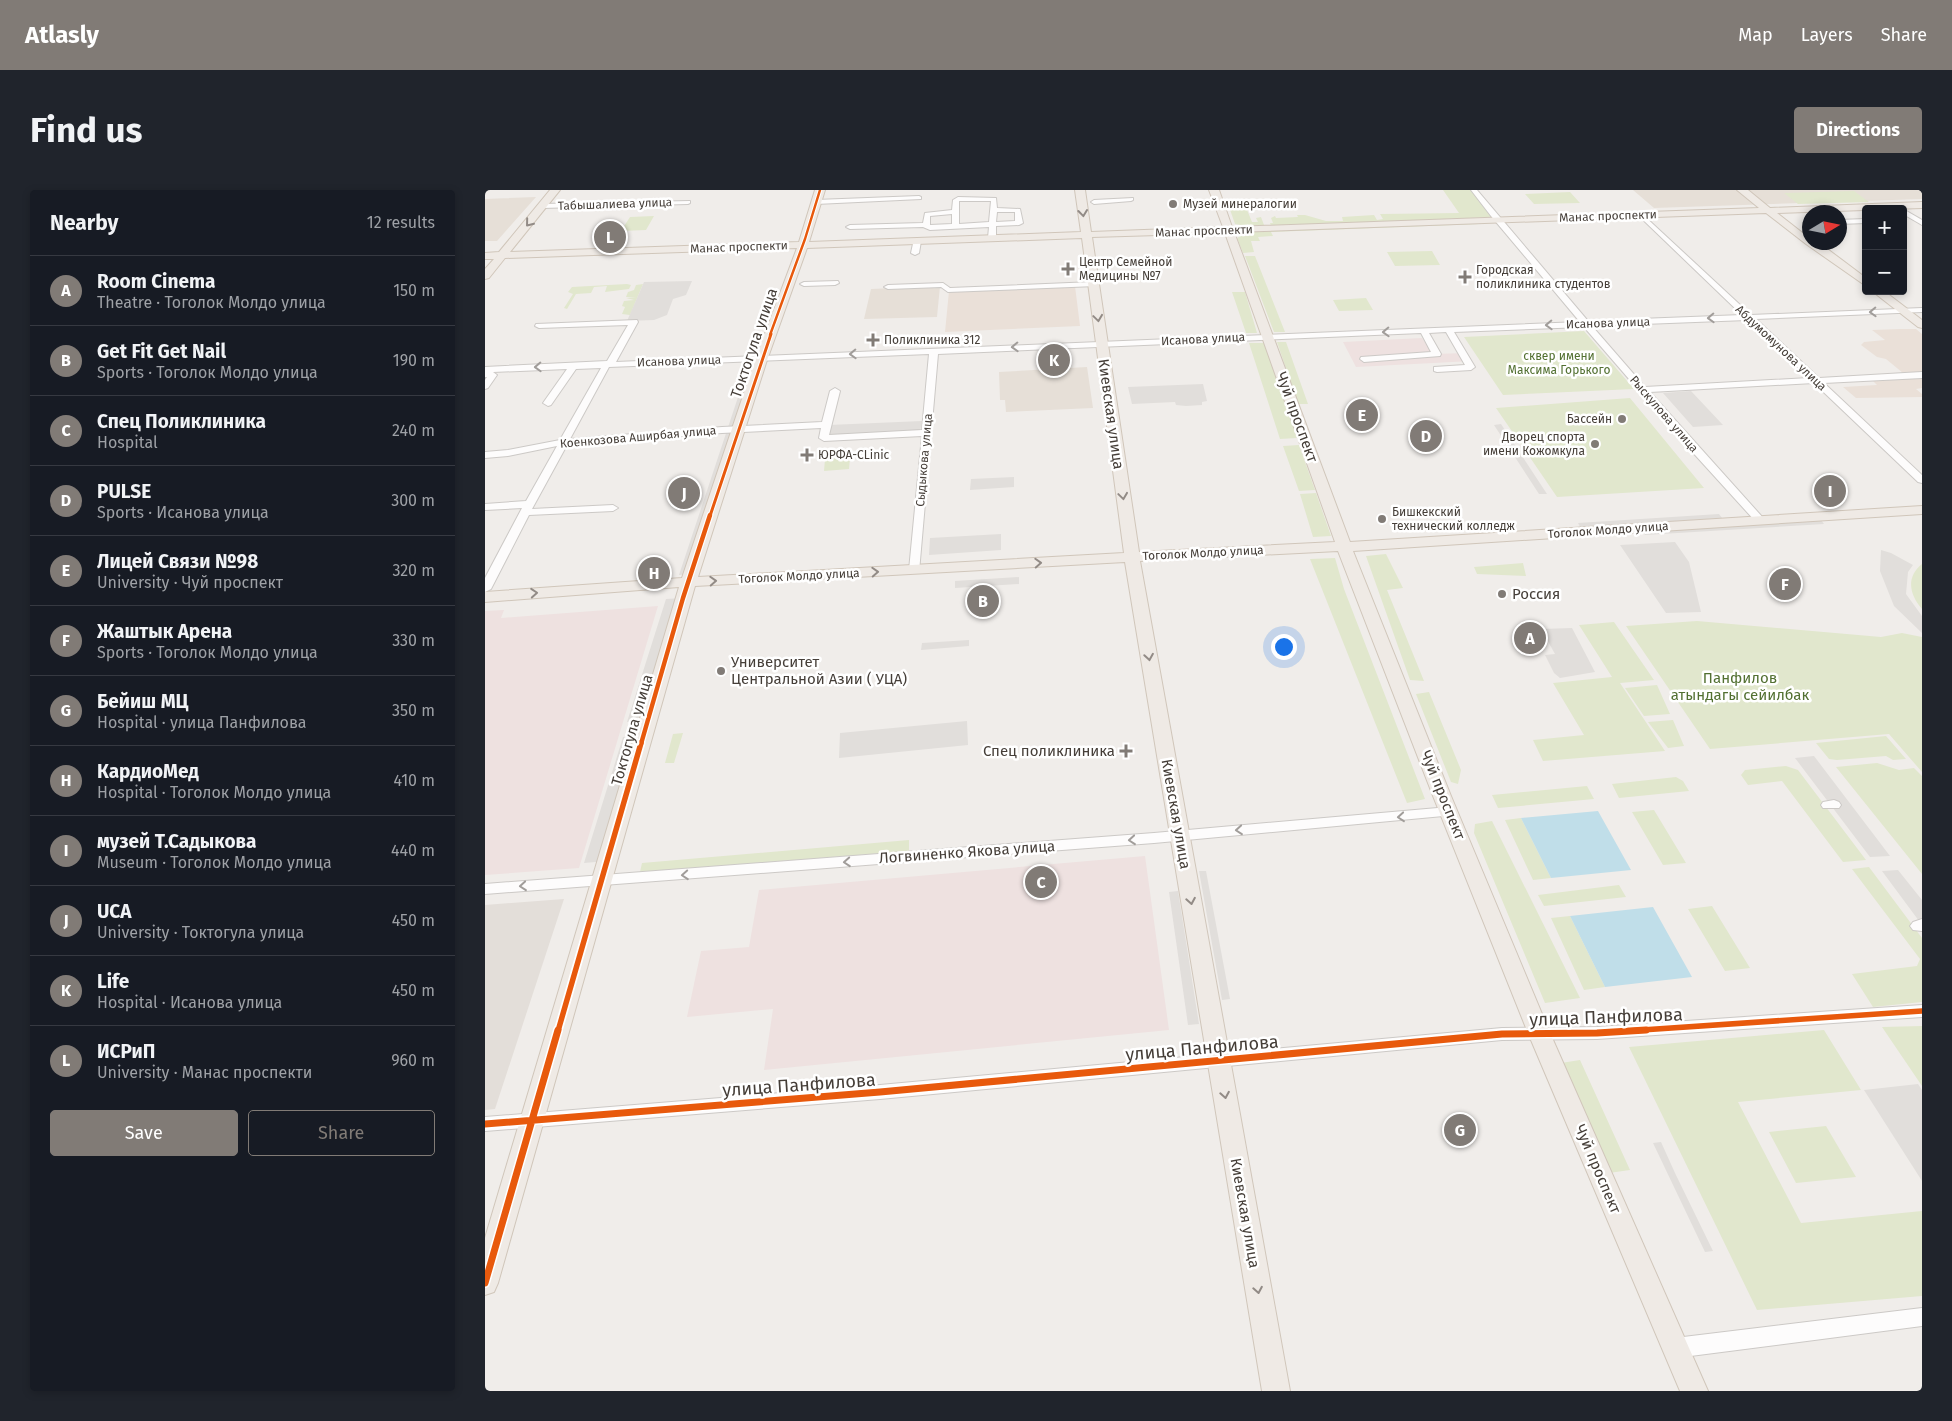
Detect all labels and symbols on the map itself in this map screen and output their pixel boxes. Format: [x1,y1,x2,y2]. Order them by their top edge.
street label: Табышалиева улица [558,195,672,213]
place label: Музей минералогии [1183,197,1297,211]
marker: Музей минералогии [1167,198,1179,210]
north arrow [1802,205,1847,250]
street label: Манас проспекти [1559,207,1657,225]
one-way arrow [1077,209,1088,217]
one-way arrow [525,217,534,226]
pin: L [594,218,626,256]
street label: Манас проспекти [1155,222,1253,240]
street label: Манас проспекти [690,238,788,256]
place label: Центр Семейной Медицины №7 [1079,255,1173,283]
marker: Центр Семейной Медицины №7 [1061,262,1075,276]
place label: Городская поликлиника студентов [1476,263,1611,291]
marker: Городская поликлиника студентов [1458,270,1472,284]
street label: Токтогула улица [727,286,781,400]
street label: Абдумомунова улица [1733,302,1829,394]
one-way arrow [1869,307,1877,318]
one-way arrow [1707,313,1715,324]
one-way arrow [1092,315,1103,323]
street label: Исанова улица [1566,315,1650,331]
one-way arrow [1544,320,1552,331]
one-way arrow [1382,326,1390,337]
street label: Исанова улица [1161,330,1245,348]
marker: Поликлиника 312 [866,333,880,347]
place label: Поликлиника 312 [884,333,980,347]
pin: K [1038,341,1070,379]
one-way arrow [1011,342,1019,353]
one-way arrow [849,349,856,359]
park label: сквер имени Максима Горького [1508,349,1610,377]
street label: Исанова улица [637,353,721,369]
street label: Киевская улица [1094,358,1128,470]
one-way arrow [534,362,542,373]
street label: Чуй проспект [1272,369,1322,465]
street label: Рыскулова улица [1627,373,1701,455]
pin: E [1346,396,1378,434]
place label: Бассейн [1567,412,1612,426]
street label: Сыдыкова улица [913,413,935,507]
marker: Бассейн [1616,413,1628,425]
pin: D [1410,417,1442,455]
street label: Коенкозова Аширбая улица [559,423,717,451]
place label: Дворец спорта имени Кожомкула [1483,430,1585,458]
marker: Дворец спорта имени Кожомкула [1589,438,1601,450]
marker: ЮРФА-CLinic [800,448,814,462]
place label: ЮРФА-CLinic [818,448,890,462]
pin: I [1814,472,1846,510]
pin: J [668,474,700,512]
one-way arrow [1117,493,1128,501]
place label: Бишкекский технический колледж [1392,505,1515,533]
marker: Бишкекский технический колледж [1376,513,1388,525]
street label: Тоголок Молдо улица [1547,519,1669,541]
street label: Тоголок Молдо улица [1142,543,1264,563]
pin: H [638,554,670,592]
one-way arrow [1034,557,1042,568]
pin: F [1769,565,1801,603]
street label: Тоголок Молдо улица [738,566,860,586]
one-way arrow [872,567,880,578]
one-way arrow [710,576,717,586]
pin: B [967,582,999,620]
place label: Россия [1512,585,1560,603]
one-way arrow [530,588,538,599]
marker: Россия [1496,588,1508,600]
pin: A [1514,619,1546,657]
your location [1271,634,1297,660]
one-way arrow [1143,652,1153,661]
place label: Университет Центральной Азии ( УЦА) [731,653,907,688]
marker: Университет Центральной Азии ( УЦА) [715,665,727,677]
park label: Панфилов атындагы сейилбак [1671,669,1810,704]
street label: Токтогула улица [608,672,656,788]
place label: Спец поликлиника [983,742,1115,760]
marker: Спец поликлиника [1119,744,1133,758]
street label: Чуй проспект [1417,748,1469,843]
street label: Киевская улица [1157,758,1195,870]
one-way arrow [1397,811,1405,822]
one-way arrow [1235,825,1243,836]
one-way arrow [1127,834,1135,845]
street label: Логвиненко Якова улица [878,837,1056,867]
one-way arrow [843,856,851,867]
pin: C [1025,863,1057,901]
one-way arrow [681,869,689,880]
one-way arrow [519,881,527,892]
one-way arrow [1186,896,1196,905]
street label: улица Панфилова [1529,1003,1683,1031]
street label: улица Панфилова [1124,1030,1280,1066]
street label: улица Панфилова [722,1069,876,1101]
one-way arrow [1219,1091,1229,1100]
pin: G [1444,1111,1476,1149]
street label: Чуй проспект [1571,1122,1625,1216]
street label: Киевская улица [1226,1157,1264,1269]
one-way arrow [1253,1285,1263,1294]

